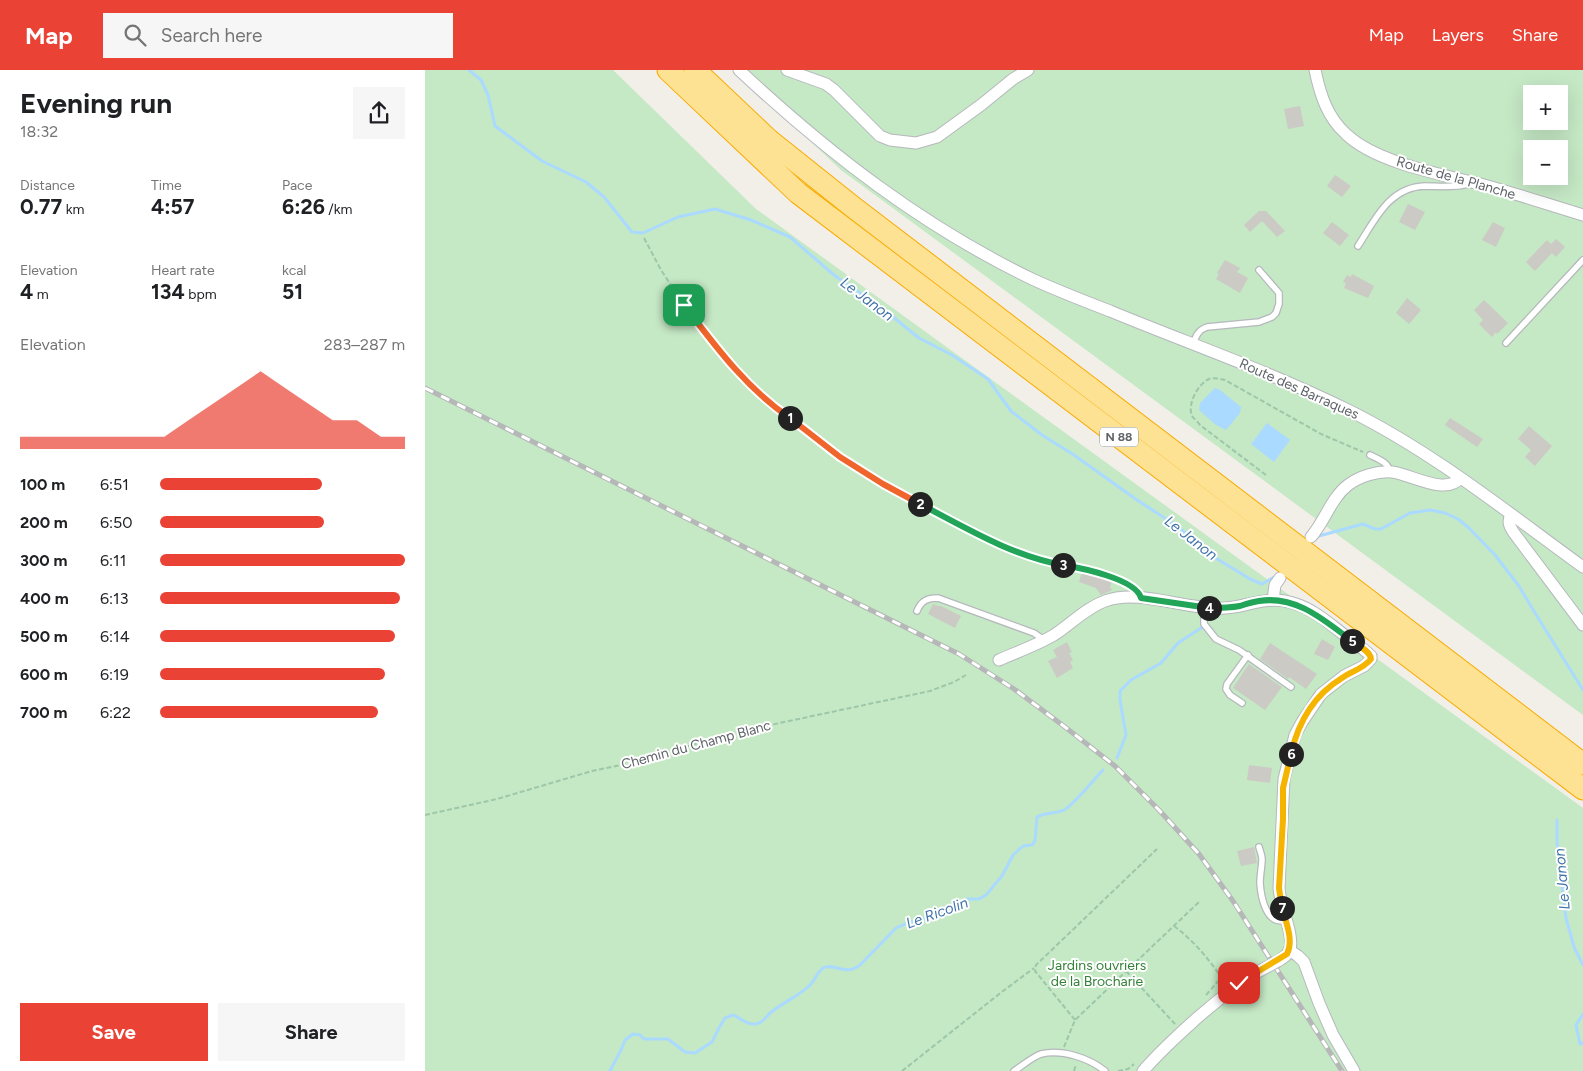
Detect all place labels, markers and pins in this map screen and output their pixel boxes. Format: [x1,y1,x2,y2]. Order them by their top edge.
pin [663,284,705,326]
pin: 1 [777,406,803,430]
pin: 2 [907,492,933,516]
pin: 3 [1051,552,1075,578]
pin: 4 [1197,596,1221,620]
pin: 5 [1339,628,1365,654]
pin: 6 [1279,742,1303,766]
pin: 7 [1269,896,1295,920]
pin [1218,962,1260,1004]

